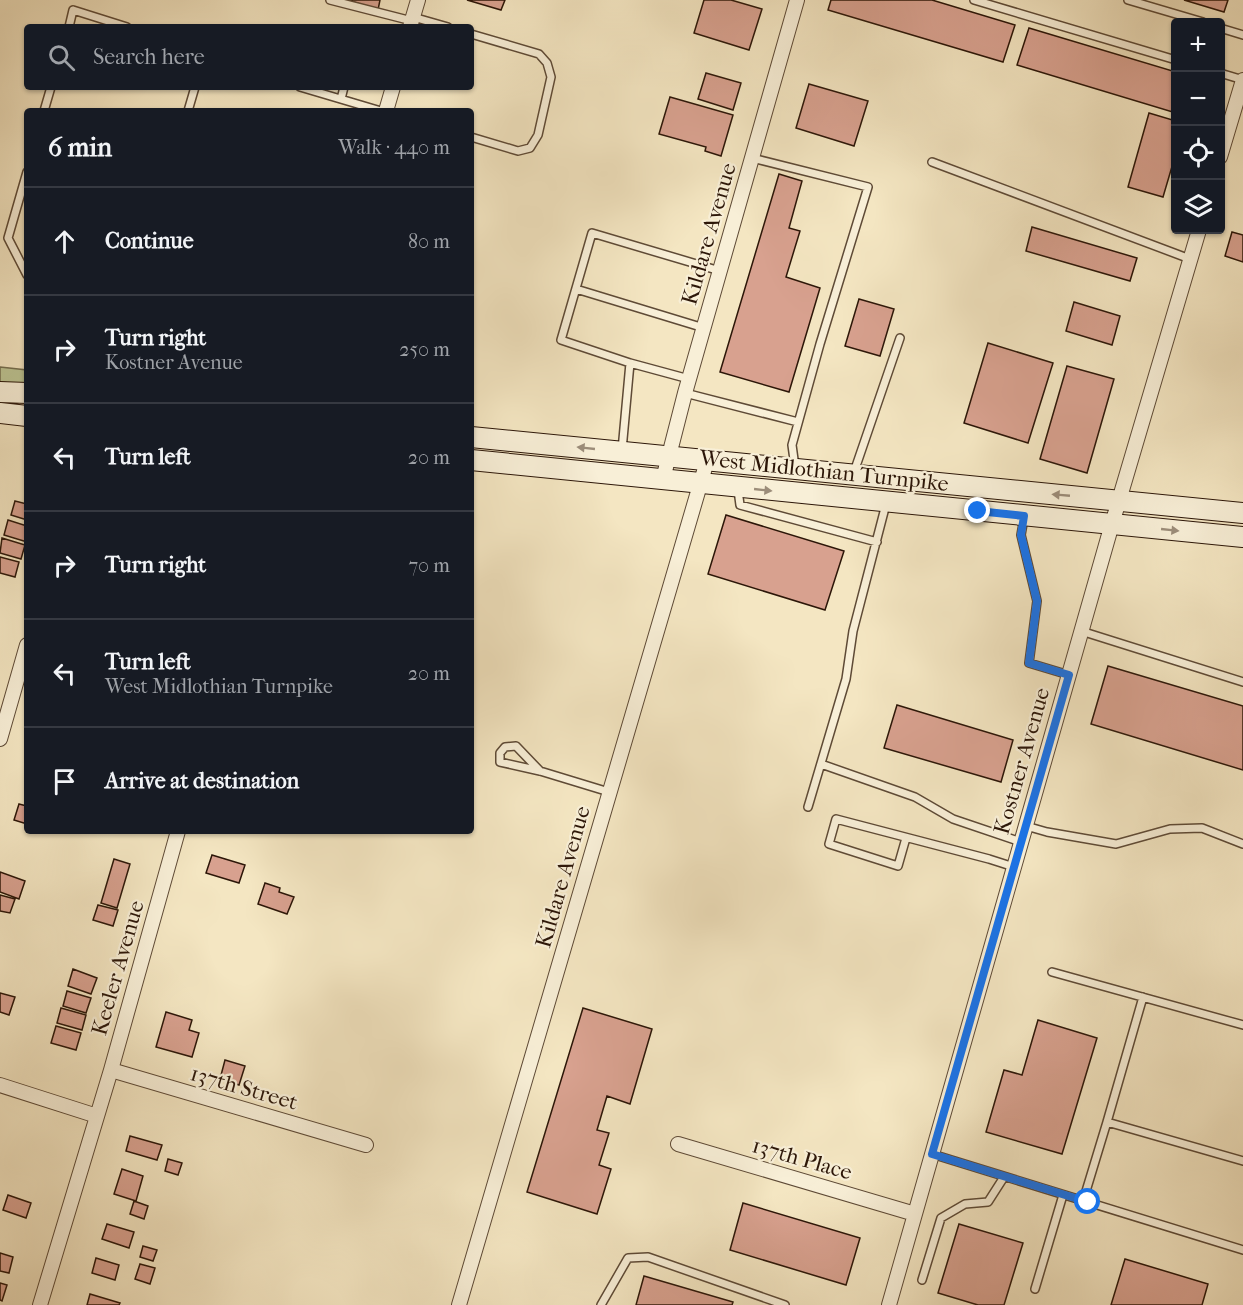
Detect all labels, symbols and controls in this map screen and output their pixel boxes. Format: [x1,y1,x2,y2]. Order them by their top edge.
map controls [1171,18,1225,234]
button: + [1171,18,1225,72]
search box [24,24,474,90]
icon: search [45,41,78,74]
text: Search here [93,44,205,70]
button: − [1171,72,1225,126]
button: locate [1171,126,1225,180]
text: 6 min [48,132,112,163]
text: Walk · 440 m [338,136,450,159]
street label: Kildare Avenue [676,160,742,308]
button: layers [1171,180,1225,234]
icon: ahead [48,225,81,258]
text: Continue [105,228,194,254]
text: 80 m [408,230,450,253]
text: Turn right [105,325,206,351]
icon: right [48,333,81,366]
text: 250 m [399,338,450,361]
text: Kostner Avenue [105,351,243,374]
icon: left [48,441,81,474]
one-way arrow [576,443,595,453]
text: Turn left [105,444,191,470]
street label: West Midlothian Turnpike [697,445,950,497]
text: 20 m [408,446,450,469]
one-way arrow [753,485,772,494]
one-way arrow [1051,490,1070,500]
route end [964,497,990,523]
one-way arrow [1160,525,1179,535]
icon: right [48,549,81,582]
text: Turn right [105,552,206,578]
text: 70 m [408,554,450,577]
text: Turn left [105,649,191,675]
icon: left [48,657,81,690]
text: 20 m [408,662,450,685]
text: West Midlothian Turnpike [105,675,333,698]
street label: Kostner Avenue [989,685,1055,837]
icon: arrive [48,765,81,798]
text: Arrive at destination [105,768,299,794]
street label: Kildare Avenue [530,803,596,951]
street label: Keeler Avenue [86,897,150,1038]
street label: 137th Street [187,1060,301,1116]
street label: 137th Place [749,1132,855,1186]
route start [1074,1188,1100,1214]

